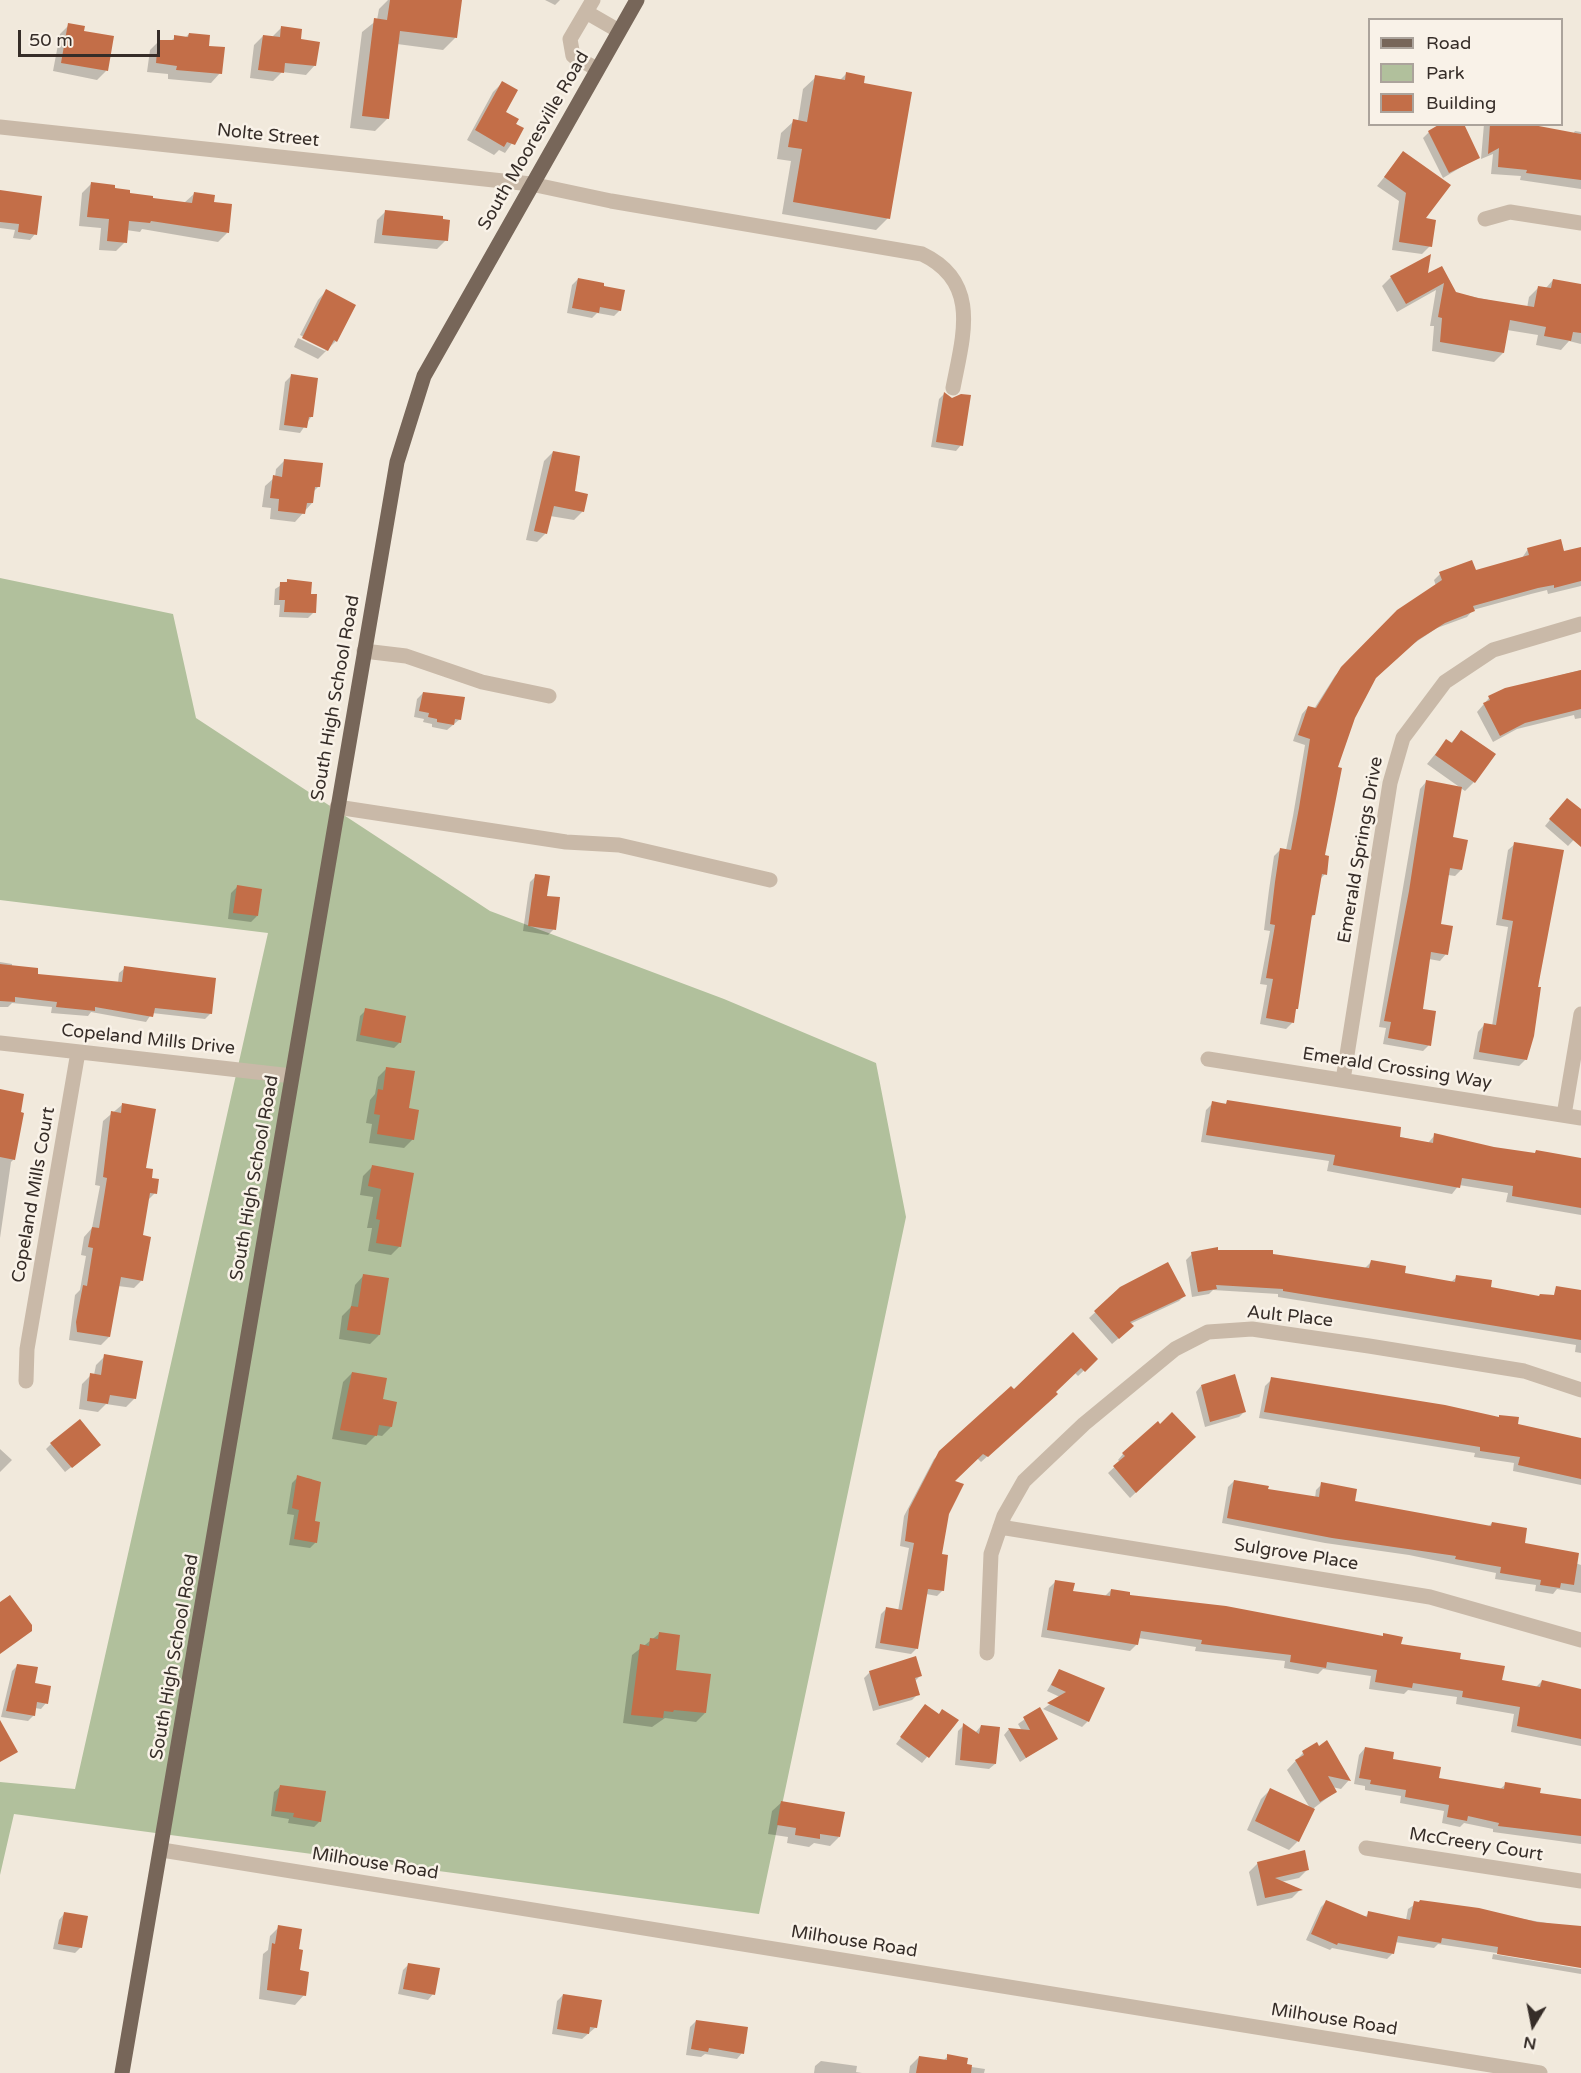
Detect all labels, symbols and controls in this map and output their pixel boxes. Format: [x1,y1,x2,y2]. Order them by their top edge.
scale bar [21,18,164,56]
legend [1368,18,1563,126]
text: 50 m [29,29,73,51]
text: Road [1426,32,1471,54]
street label: South Mooresville Road [474,48,594,234]
text: Park [1426,62,1464,84]
text: Building [1426,92,1496,114]
street label: Nolte Street [216,120,320,152]
street label: South High School Road [307,594,365,802]
street label: Emerald Springs Drive [1334,755,1388,945]
street label: Copeland Mills Drive [60,1020,236,1060]
street label: Emerald Crossing Way [1301,1043,1493,1095]
street label: South High School Road [226,1074,284,1282]
street label: Copeland Mills Court [8,1105,60,1285]
street label: Ault Place [1246,1302,1334,1332]
street label: Sulgrove Place [1232,1534,1360,1576]
street label: South High School Road [146,1553,204,1761]
street label: McCreery Court [1408,1824,1544,1866]
street label: Milhouse Road [310,1843,440,1885]
street label: Milhouse Road [789,1921,919,1963]
north arrow [1503,1995,1563,2055]
street label: Milhouse Road [1269,1999,1399,2041]
text: N [1522,2032,1538,2054]

